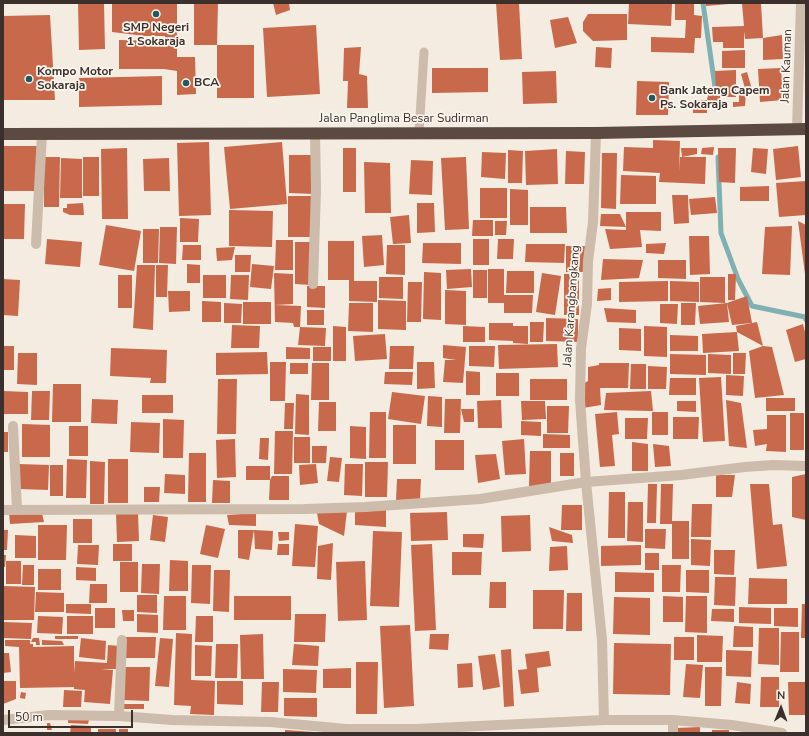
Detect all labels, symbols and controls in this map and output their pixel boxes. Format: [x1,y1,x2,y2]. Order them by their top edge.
marker: SMP Negeri 1 Sokaraja [151,9,161,19]
place label: SMP Negeri 1 Sokaraja [123,21,189,49]
street label: Jalan Kauman [779,29,795,103]
place label: Kompo Motor Sokaraja [37,65,113,93]
marker: Kompo Motor Sokaraja [24,74,34,84]
place label: BCA [194,76,219,90]
marker: BCA [181,78,191,88]
place label: Bank Jateng Capem Ps. Sokaraja [660,84,770,112]
marker: Bank Jateng Capem Ps. Sokaraja [647,93,657,103]
street label: Jalan Panglima Besar Sudirman [319,112,489,126]
street label: Jalan Karangbangkang [561,245,583,367]
north arrow [761,688,801,728]
text: N [777,688,785,703]
scale bar [10,702,135,728]
text: 50 m [15,709,43,725]

